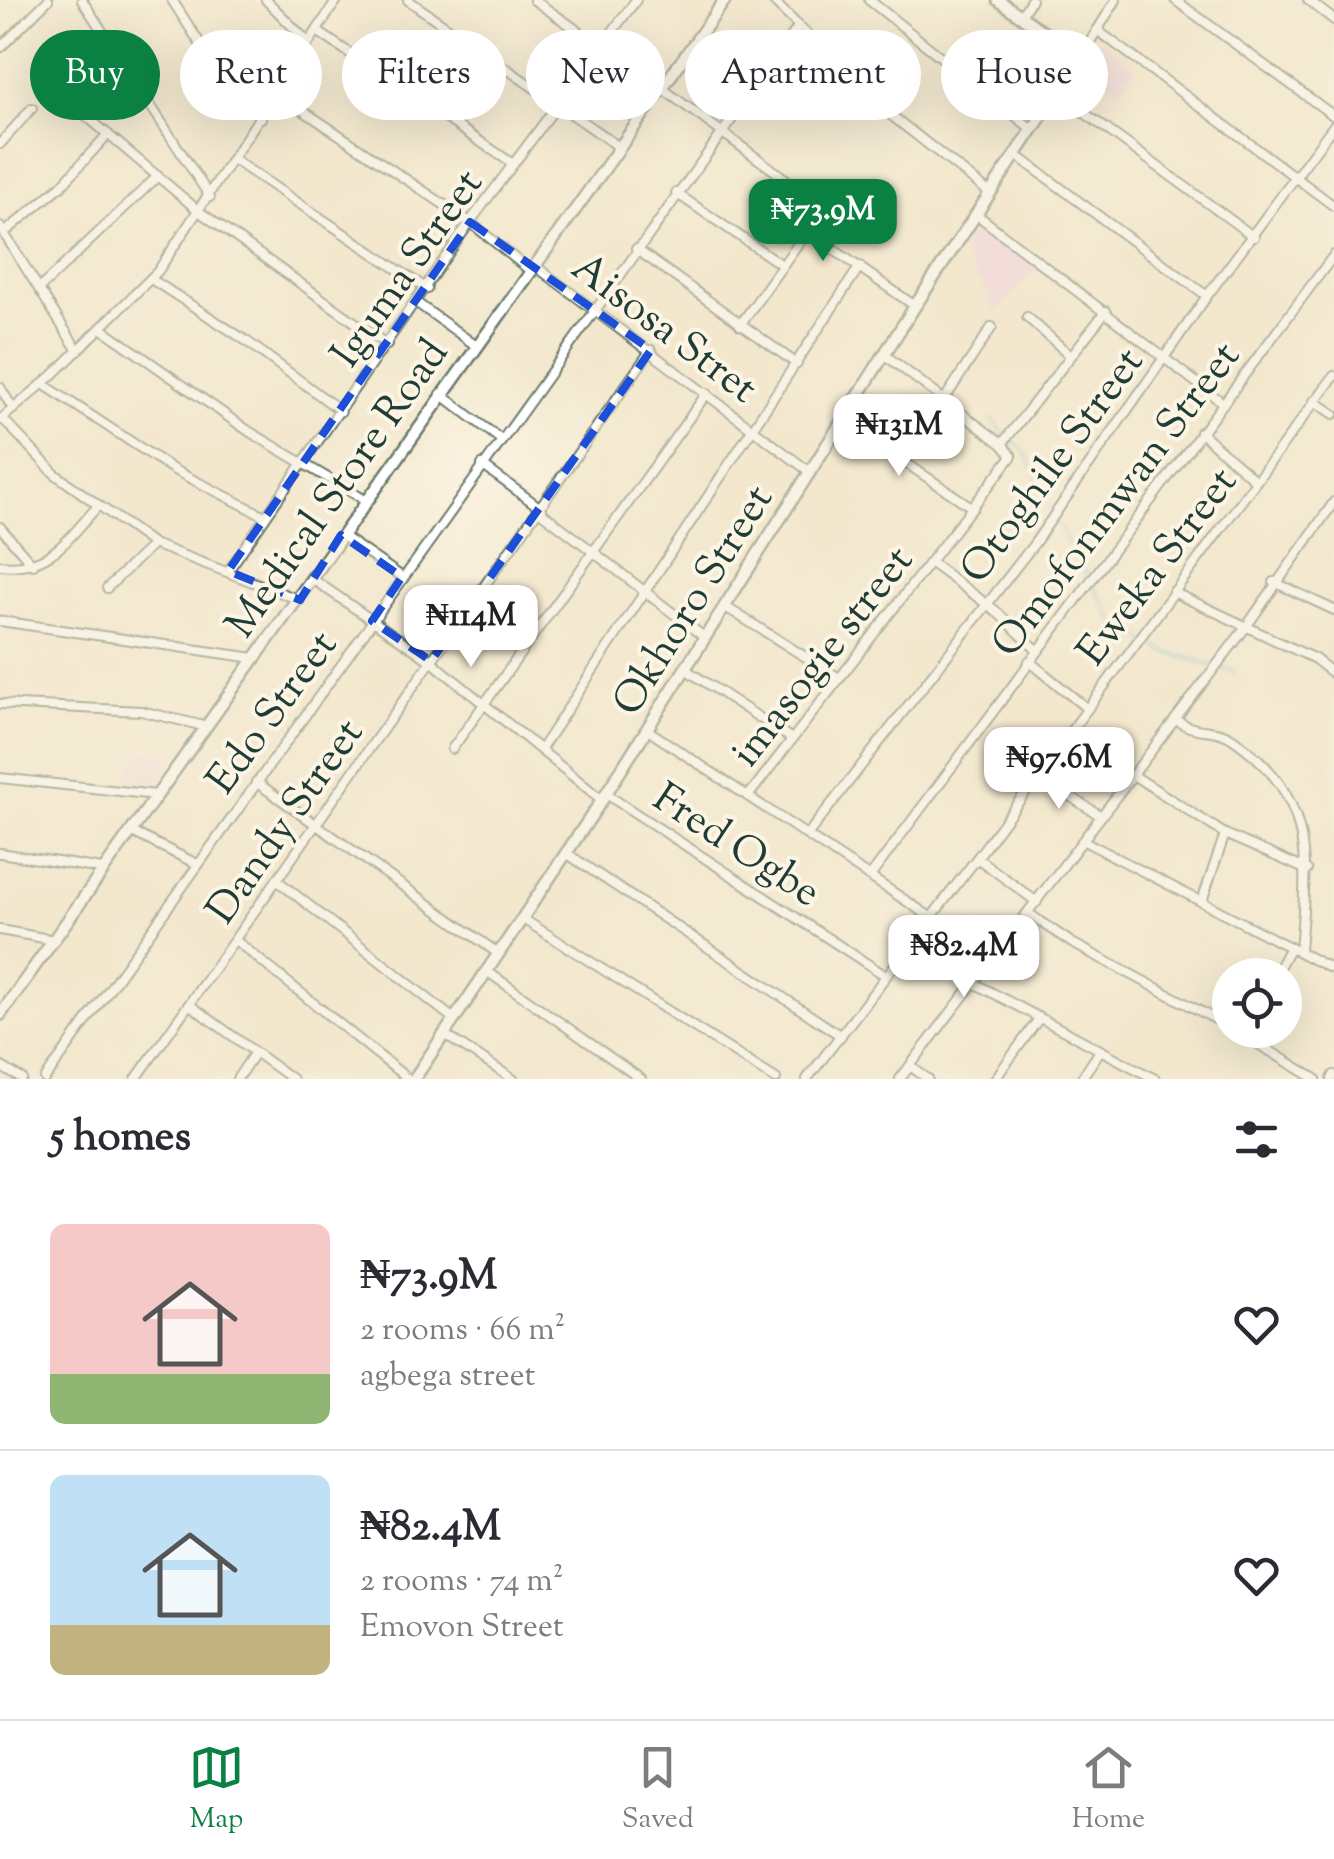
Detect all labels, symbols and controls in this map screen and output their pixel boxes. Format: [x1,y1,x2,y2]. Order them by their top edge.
chip: Buy [30,30,160,120]
chip: Rent [180,30,322,120]
chip: Filters [342,30,506,120]
chip: New [526,30,665,120]
chip: Apartment [685,30,921,120]
chip: House [941,30,1108,120]
street label: Iguma Street [319,158,500,381]
pin: ₦73.9M [742,179,904,264]
text: ₦73.9M [771,188,875,234]
street label: Aisosa Stret [557,240,769,420]
street label: Medical Store Road [213,328,465,652]
street label: Omofonmwan Street [979,331,1257,671]
street label: Otoghile Street [948,337,1160,597]
pin: ₦131M [829,394,969,479]
text: ₦131M [855,403,943,449]
street label: Eweka Street [1064,456,1254,680]
street label: Okhoro Street [600,475,790,729]
street label: imasogie street [718,535,930,781]
pin: ₦114M [401,585,541,670]
text: ₦114M [426,594,516,640]
street label: Edo Street [194,620,354,808]
street label: Dandy Street [194,708,380,938]
pin: ₦97.6M [978,727,1140,812]
text: ₦97.6M [1006,736,1112,782]
street label: Fred Ogbe [640,771,831,924]
pin: ₦82.4M [883,915,1045,1000]
text: ₦82.4M [910,924,1018,970]
map controls [1212,958,1302,1048]
button: locate [1212,958,1302,1048]
text: 5 homes [50,1109,191,1169]
icon: filters [1229,1112,1284,1167]
text: ₦73.9M [360,1248,497,1308]
icon: home [130,1264,250,1384]
icon: heart [1229,1297,1284,1352]
text: 2 rooms · 66 m² [360,1308,565,1354]
text: agbega street [360,1354,535,1400]
text: ₦82.4M [360,1499,501,1559]
icon: home [130,1515,250,1635]
icon: heart [1229,1548,1284,1603]
text: 2 rooms · 74 m² [360,1559,564,1605]
text: Emovon Street [360,1605,564,1651]
tab: Map [189,1740,244,1840]
tab: Saved [622,1740,694,1840]
tab: Home [1072,1740,1145,1840]

